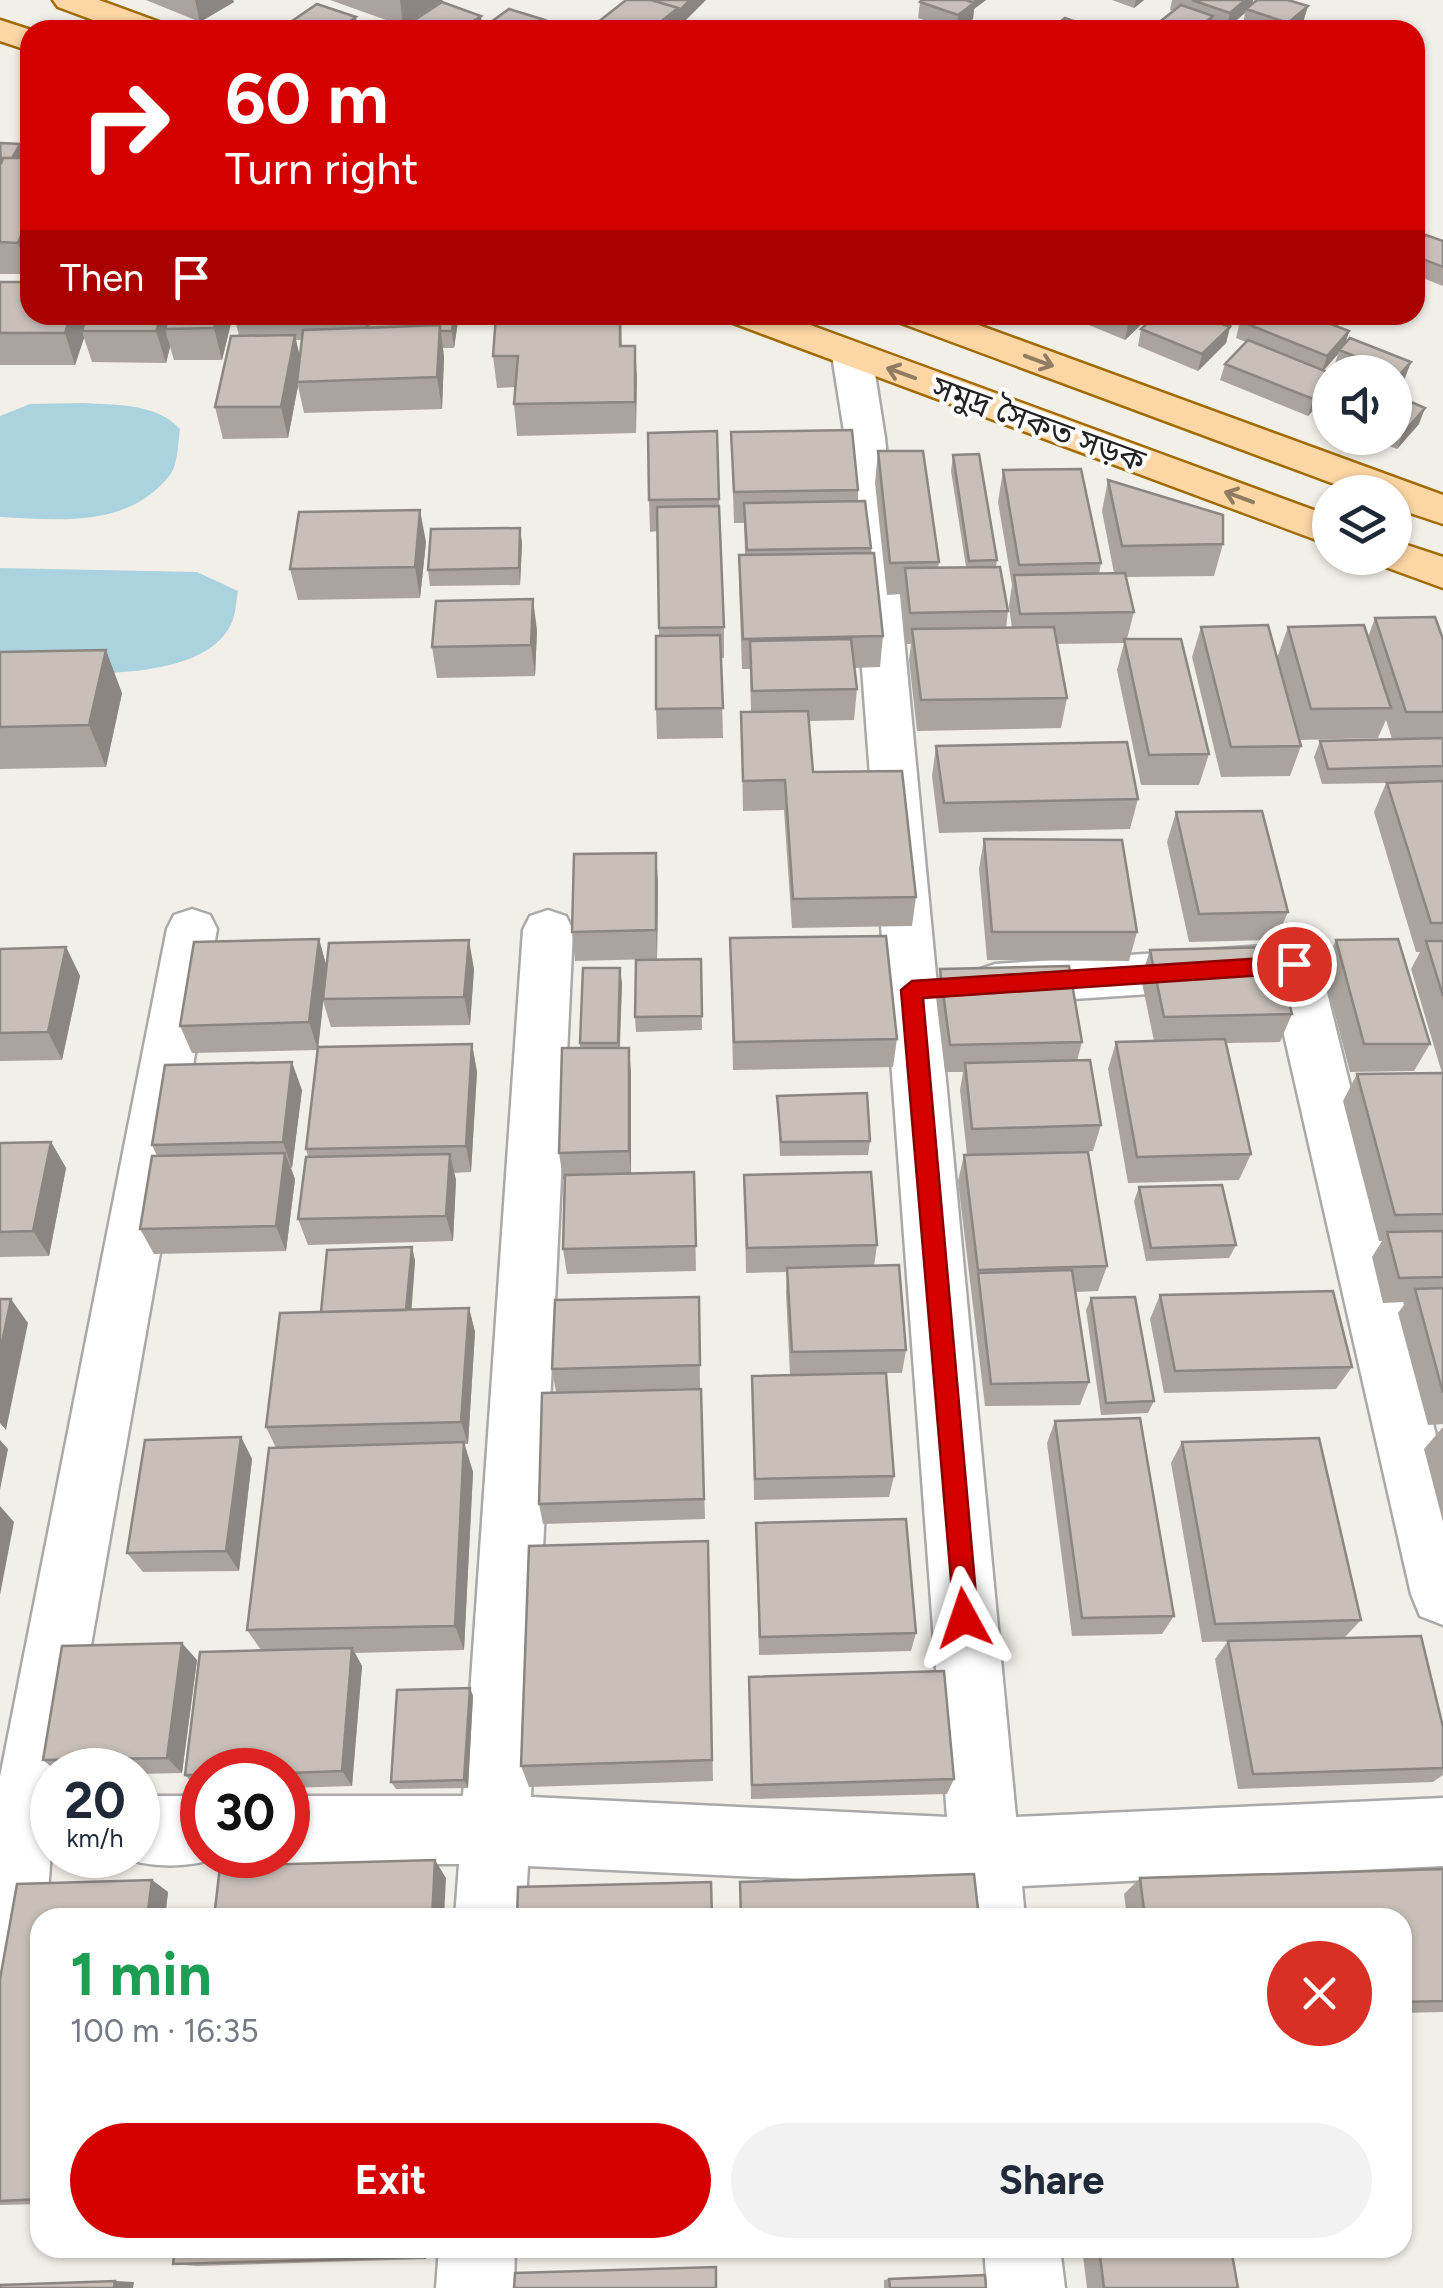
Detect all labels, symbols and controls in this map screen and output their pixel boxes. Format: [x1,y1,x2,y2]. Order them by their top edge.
text: 60 m [225,56,389,141]
icon: right [60,60,190,190]
text: Turn right [225,141,418,195]
icon: arrive [164,250,219,305]
text: Then [60,255,144,301]
one-way arrow [1023,353,1054,371]
map controls [1312,355,1412,575]
button: sound [1312,355,1412,455]
one-way arrow [886,363,917,381]
street label: সমুদ্র সৈকত সড়ক [926,368,1152,481]
button: layers [1312,475,1412,575]
one-way arrow [1224,487,1255,505]
pin [1252,922,1337,1007]
icon: arrive [1267,937,1322,992]
position arrow [912,1566,1016,1670]
speed limit sign: 30 [180,1748,310,1878]
text: 20 [64,1770,126,1831]
text: km/h [66,1823,124,1853]
text: 1 min [70,1938,212,2010]
button: close [1267,1941,1372,2046]
text: 100 m · 16:35 [70,2012,259,2050]
button: Exit [70,2123,711,2238]
button: Share [731,2123,1372,2238]

